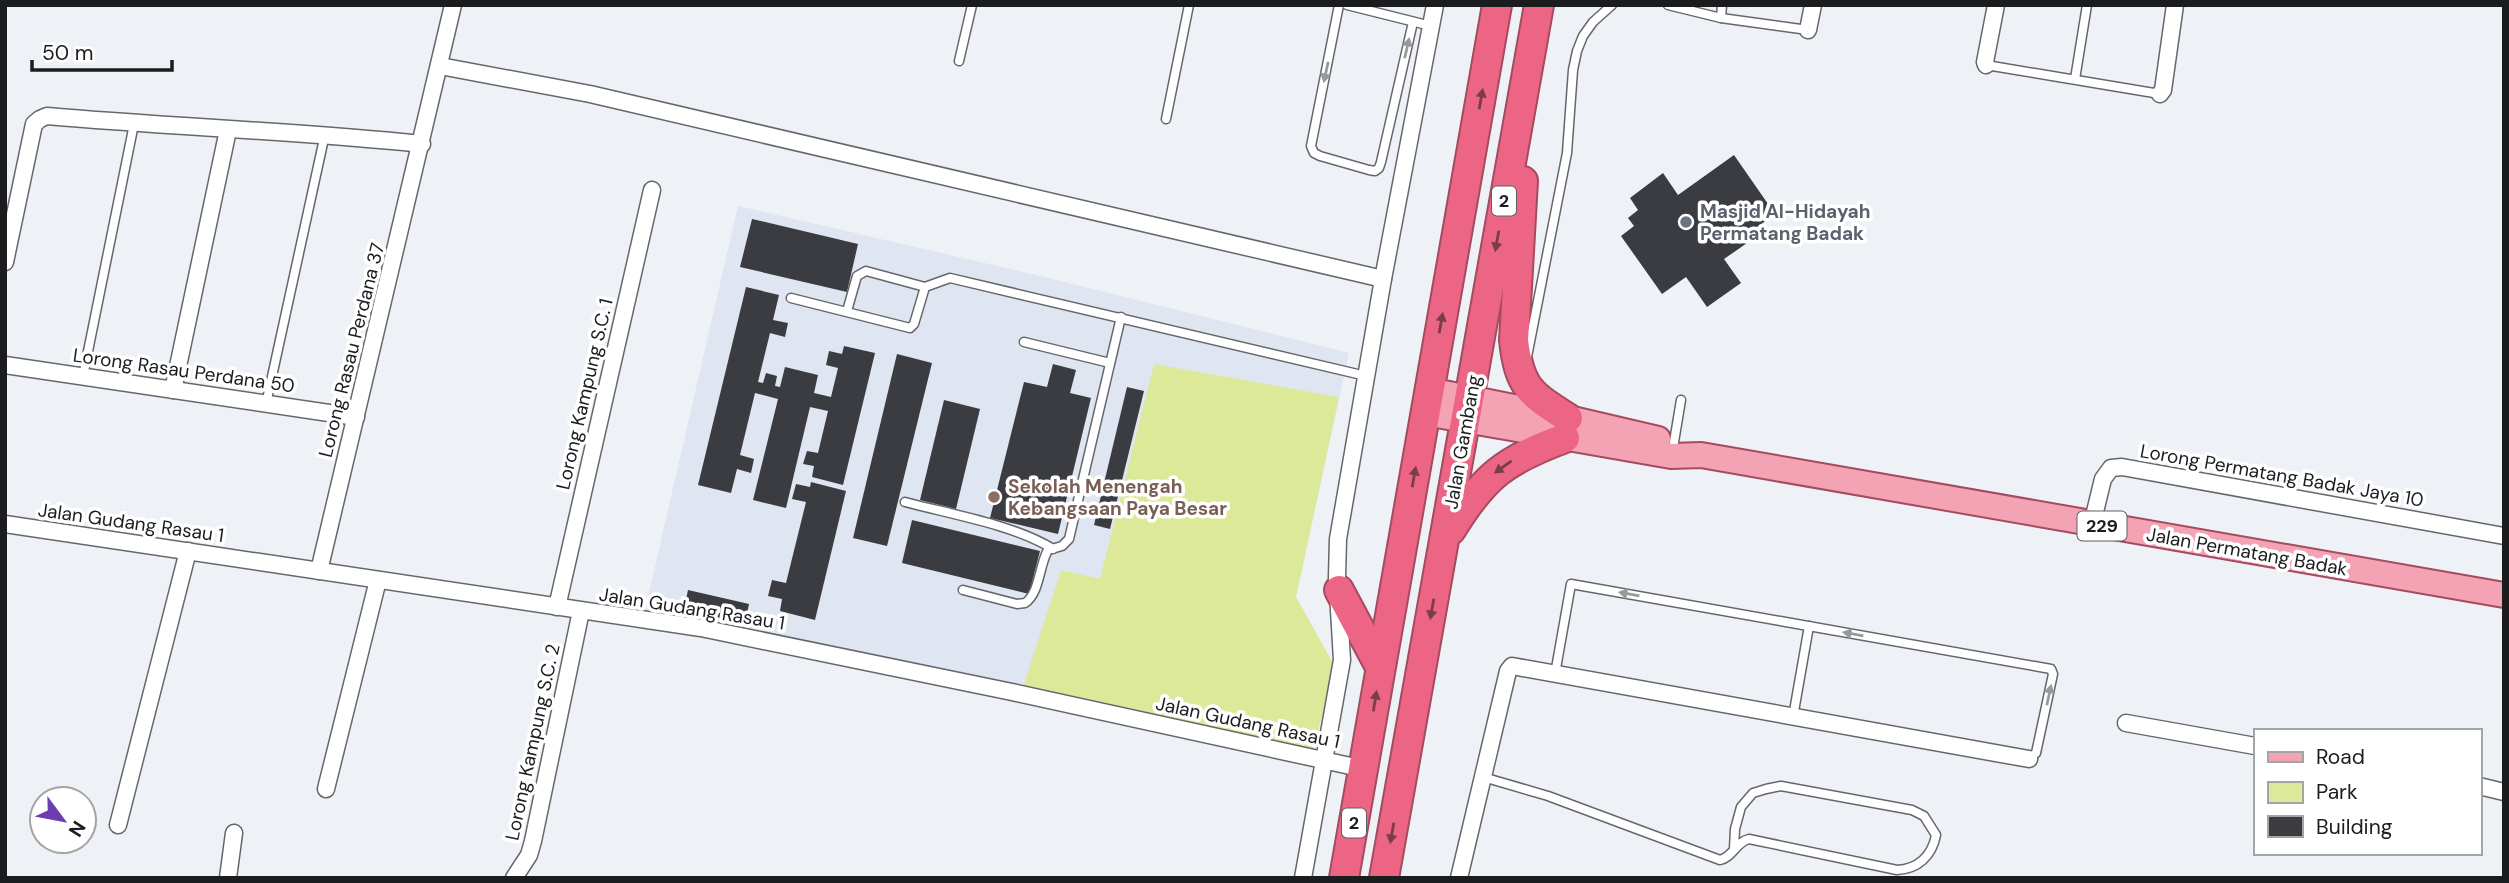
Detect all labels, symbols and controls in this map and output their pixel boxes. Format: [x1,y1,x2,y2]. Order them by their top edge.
scale bar [32,28,172,72]
one-way arrow [1402,36,1413,58]
text: 50 m [42,39,93,67]
one-way arrow [1320,61,1331,83]
one-way arrow [1475,87,1486,109]
road number: 2 [1492,186,1516,216]
place label: Masjid Al-Hidayah Permatang Badak [1700,199,1870,246]
marker: Masjid Al-Hidayah Permatang Badak [1678,214,1694,230]
one-way arrow [1492,231,1503,253]
street label: Lorong Rasau Perdana 37 [313,240,390,460]
street label: Lorong Kampung S.C. 1 [550,296,619,492]
one-way arrow [1436,312,1447,334]
street label: Lorong Rasau Perdana 50 [71,343,296,398]
street label: Jalan Gambang [1438,373,1487,511]
street label: Lorong Permatang Badak Jaya 10 [2138,438,2426,513]
one-way arrow [1494,460,1512,474]
one-way arrow [1409,466,1420,488]
place label: Sekolah Menengah Kebangsaan Paya Besar [1008,474,1227,521]
marker: Sekolah Menengah Kebangsaan Paya Besar [986,489,1002,505]
street label: Jalan Gudang Rasau 1 [36,497,226,548]
road number: 229 [2078,512,2126,540]
street label: Jalan Permatang Badak [2144,522,2350,582]
street label: Jalan Gudang Rasau 1 [597,581,787,636]
one-way arrow [1618,588,1640,599]
one-way arrow [1426,599,1437,621]
one-way arrow [1842,628,1864,639]
street label: Lorong Kampung S.C. 2 [499,642,566,843]
one-way arrow [2043,684,2054,706]
one-way arrow [1370,690,1381,712]
street label: Jalan Gudang Rasau 1 [1154,691,1342,754]
legend [2254,729,2481,855]
text: Road [2316,743,2365,771]
text: Park [2316,778,2358,806]
north arrow [28,785,98,855]
road number: 2 [1342,808,1366,838]
text: Building [2316,813,2393,841]
text: N [63,816,91,841]
one-way arrow [1386,822,1397,844]

